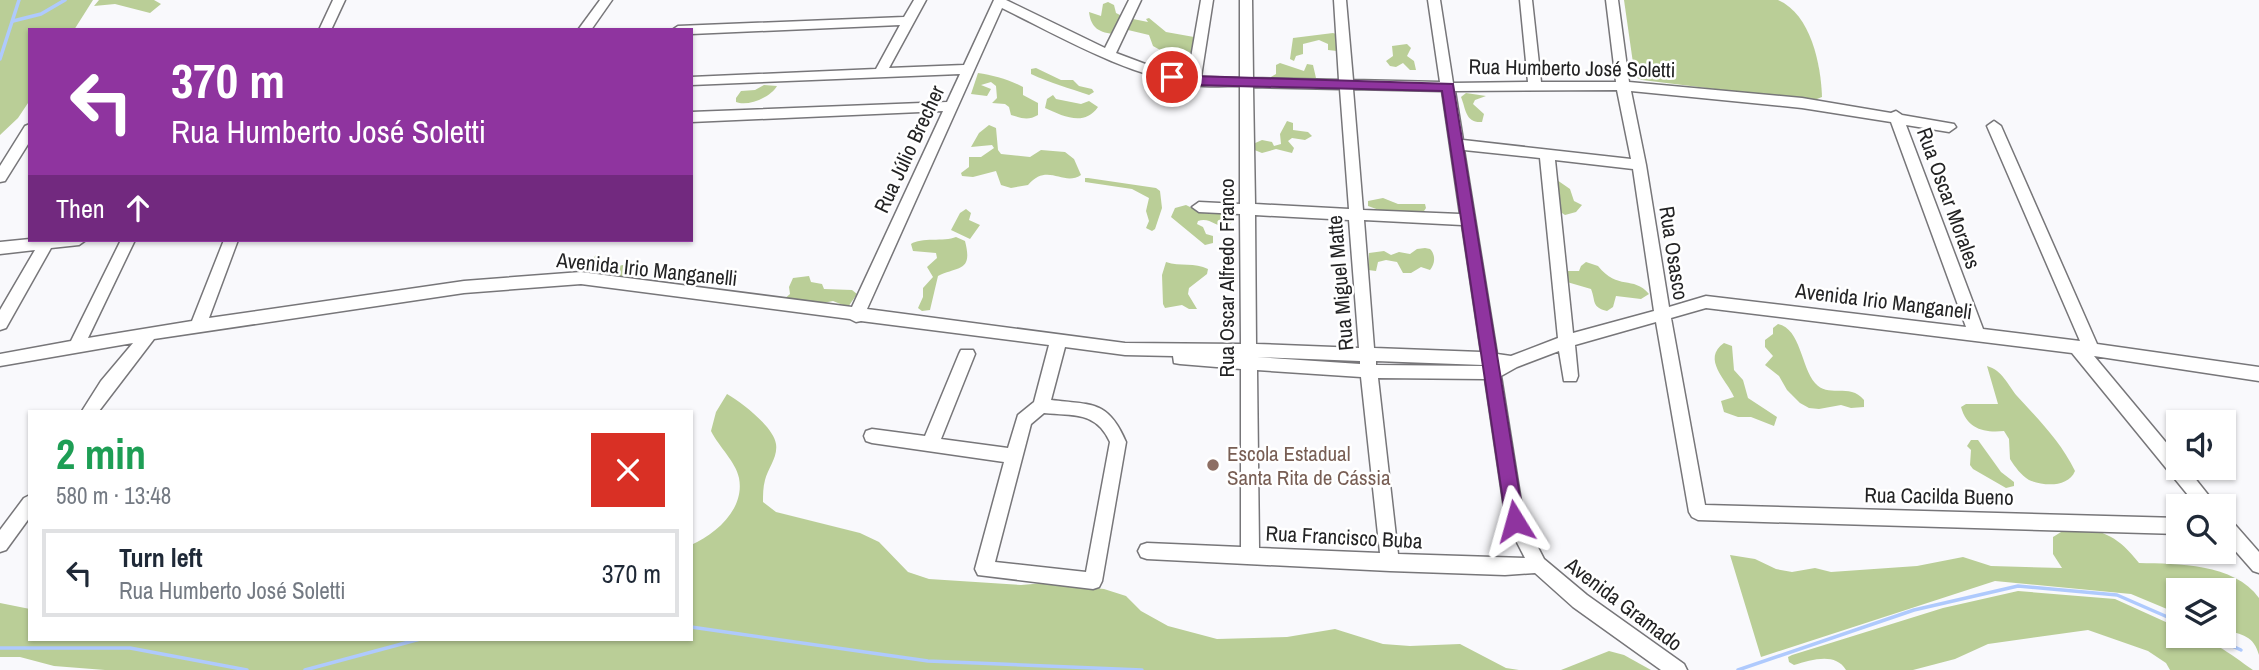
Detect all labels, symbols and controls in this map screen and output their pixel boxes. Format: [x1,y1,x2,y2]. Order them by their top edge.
text: 370 m [171,47,285,113]
pin [1142,47,1202,107]
street label: Rua Humberto José Soletti [1468,52,1676,84]
icon: left [56,56,147,147]
icon: arrive [1153,58,1191,96]
street label: Rua Júlio Brecher [867,80,951,218]
text: Rua Humberto José Soletti [171,110,486,153]
street label: Rua Oscar Morales [1910,123,1988,273]
street label: Rua Oscar Alfredo Franco [1212,178,1241,378]
icon: ahead [119,189,157,227]
text: Then [56,191,105,226]
street label: Rua Osasco [1652,204,1696,302]
street label: Rua Miguel Matte [1320,214,1360,352]
street label: Avenida Irio Manganelli [554,245,739,293]
street label: Avenida Irio Manganeli [1793,276,1974,326]
map controls [2166,410,2236,648]
button: sound [2166,410,2236,480]
text: 2 min [56,426,146,482]
button: close [591,433,665,507]
place label: Escola Estadual Santa Rita de Cássia [1227,439,1391,492]
marker: Escola Estadual Santa Rita de Cássia [1205,457,1221,473]
text: 580 m · 13:48 [56,480,171,511]
street label: Rua Cacilda Bueno [1864,480,2014,512]
position arrow [1478,484,1552,558]
button: search [2166,494,2236,564]
street label: Rua Francisco Buba [1265,518,1424,556]
text: Turn left [119,540,203,575]
street label: Avenida Gramado [1559,550,1688,658]
icon: left [60,554,98,592]
text: 370 m [602,556,661,591]
text: Rua Humberto José Soletti [119,575,345,606]
button: layers [2166,578,2236,648]

